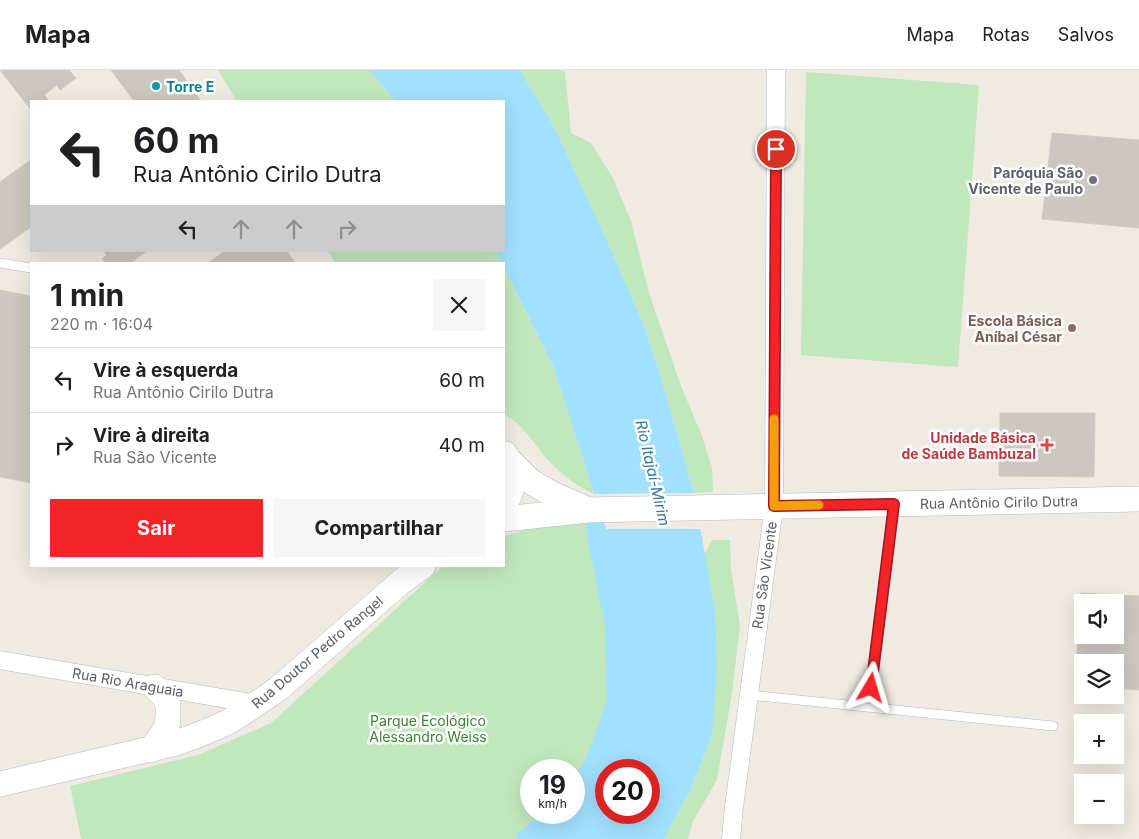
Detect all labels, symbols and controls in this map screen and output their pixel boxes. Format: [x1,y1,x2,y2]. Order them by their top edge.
text: Mapa [25,20,91,49]
text: Mapa [906,24,954,45]
text: Rotas [982,24,1030,45]
text: Salvos [1058,24,1114,45]
place label: Torre E [166,78,214,95]
marker: Torre E [150,80,162,92]
text: 60 m [133,119,220,161]
icon: left [50,120,115,185]
pin [755,128,797,170]
icon: arrive [762,135,790,163]
text: Rua Antônio Cirilo Dutra [133,161,382,187]
place label: Paróquia São Vicente de Paulo [968,164,1083,197]
marker: Paróquia São Vicente de Paulo [1087,174,1099,186]
icon: left [174,215,202,243]
icon: ahead [227,215,255,243]
icon: ahead [280,215,308,243]
icon: right [333,215,361,243]
text: 1 min [50,277,124,313]
button: close [433,279,485,331]
place label: Escola Básica Aníbal César [968,312,1062,345]
text: 220 m · 16:04 [50,314,153,334]
marker: Escola Básica Aníbal César [1066,322,1078,334]
text: Vire à esquerda [93,359,238,382]
icon: left [50,366,78,394]
text: 60 m [439,369,485,392]
text: Rua Antônio Cirilo Dutra [93,382,274,402]
water label: Rio Itajaí-Mirim [632,418,674,528]
text: Vire à direita [93,424,210,447]
place label: Unidade Básica de Saúde Bambuzal [901,429,1036,462]
icon: right [50,431,78,459]
text: 40 m [439,434,485,457]
marker: Unidade Básica de Saúde Bambuzal [1040,438,1054,452]
text: Rua São Vicente [93,447,217,467]
street label: Rua Antônio Cirilo Dutra [920,492,1078,512]
button: Sair [50,499,263,557]
button: Compartilhar [273,499,485,557]
street label: Rua São Vicente [748,520,780,630]
street label: Rua Doutor Pedro Rangel [248,592,386,712]
map controls [1074,594,1124,824]
button: sound [1074,594,1124,644]
button: layers [1074,654,1124,704]
position arrow [844,661,896,713]
street label: Rua Rio Araguaia [71,664,185,700]
park label: Parque Ecológico Alessandro Weiss [369,712,487,745]
button: + [1074,714,1124,764]
speed limit sign: 20 [595,759,660,824]
text: 19 [539,770,566,800]
button: − [1074,774,1124,824]
text: km/h [538,796,567,811]

